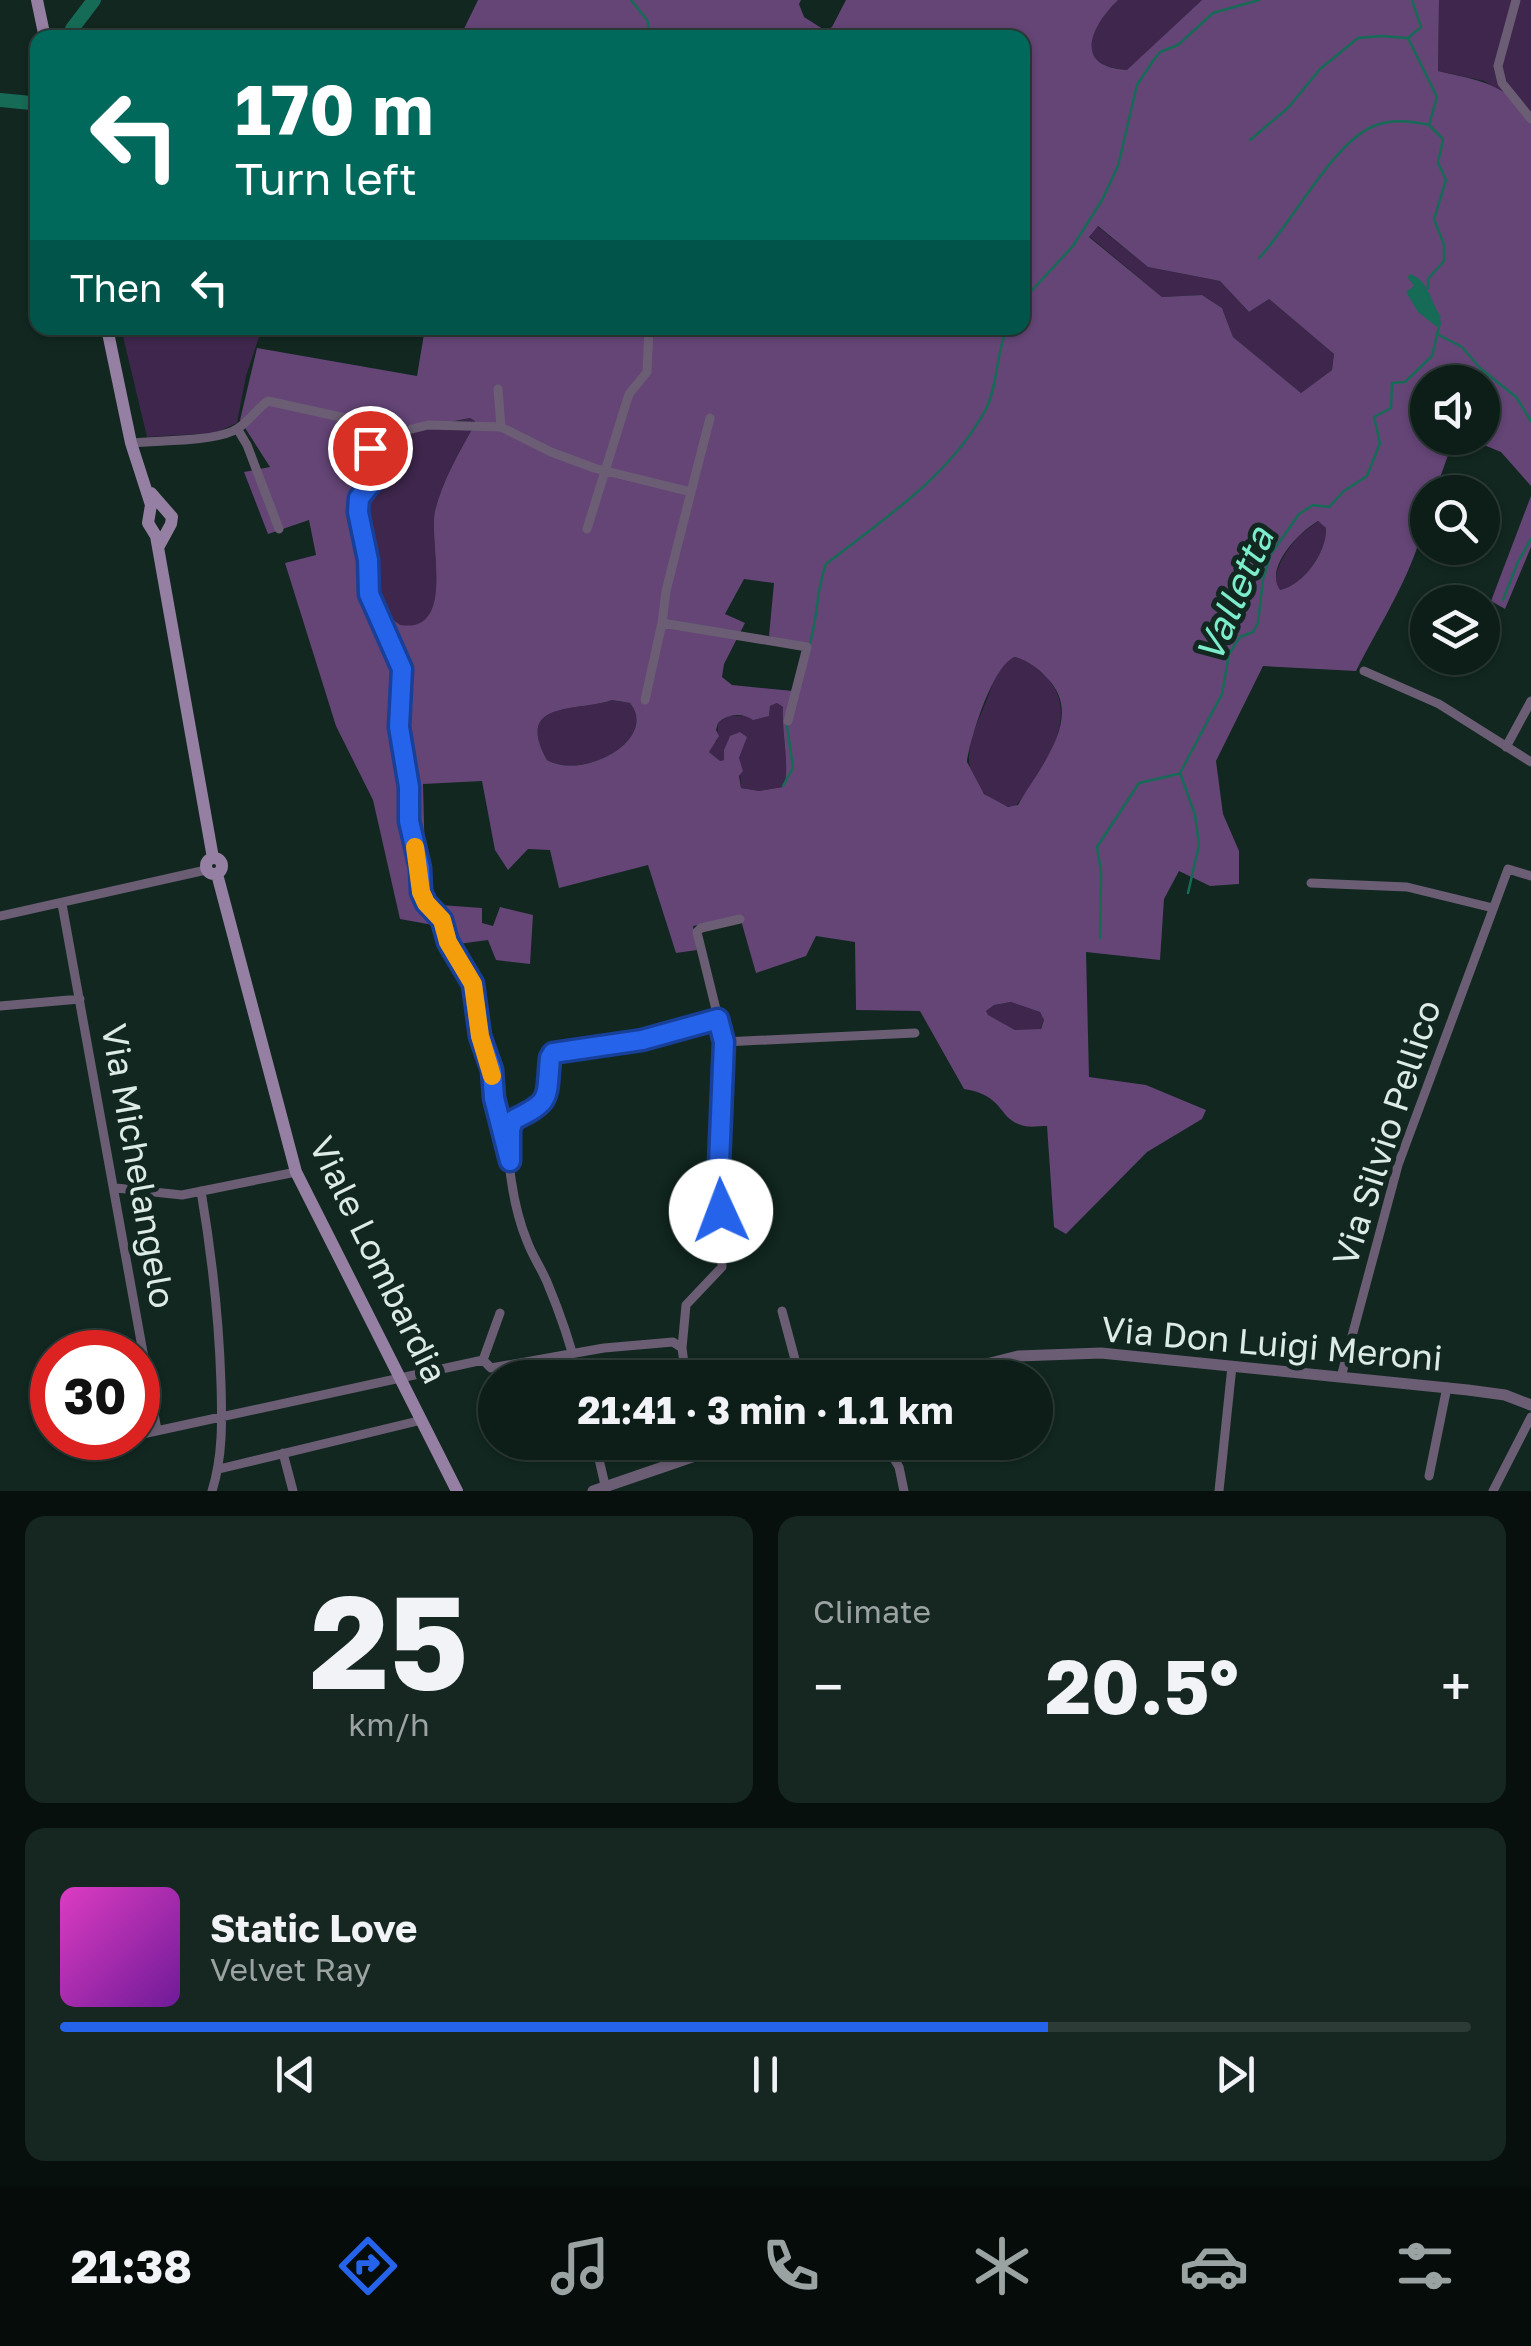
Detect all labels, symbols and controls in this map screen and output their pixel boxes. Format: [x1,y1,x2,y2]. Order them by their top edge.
text: 170 m [235,66,433,150]
icon: left [70,70,200,200]
text: Turn left [235,151,417,205]
icon: left [182,260,237,315]
text: Then [70,265,162,310]
map controls [1410,365,1500,675]
button: sound [1410,365,1500,455]
pin [328,406,413,491]
icon: arrive [343,421,398,476]
button: search [1410,475,1500,565]
water label: Valletta [1185,519,1283,669]
button: layers [1410,585,1500,675]
street label: Via Silvio Pellico [1323,994,1449,1271]
street label: Via Michelangelo [93,1020,185,1311]
street label: Viale Lombardia [301,1129,457,1390]
position arrow [669,1159,773,1263]
street label: Via Don Luigi Meroni [1100,1307,1444,1379]
speed limit sign: 30 [30,1330,160,1460]
text: 21:41 · 3 min · 1.1 km [578,1387,953,1432]
text: 25 [310,1562,468,1718]
text: Climate [813,1592,931,1630]
text: 20.5° [1045,1640,1239,1731]
text: − [813,1653,843,1719]
text: + [1441,1653,1471,1719]
text: km/h [348,1705,430,1743]
text: Static Love [210,1905,417,1950]
text: Velvet Ray [210,1950,371,1988]
icon: previous [268,2047,323,2102]
icon: pause [738,2047,793,2102]
icon: next [1208,2047,1263,2102]
icon: directions [333,2231,403,2301]
icon: music [545,2231,615,2301]
icon: phone [756,2231,826,2301]
icon: climate [967,2231,1037,2301]
icon: car [1179,2231,1249,2301]
icon: filters [1390,2231,1460,2301]
text: 21:38 [71,2239,192,2293]

